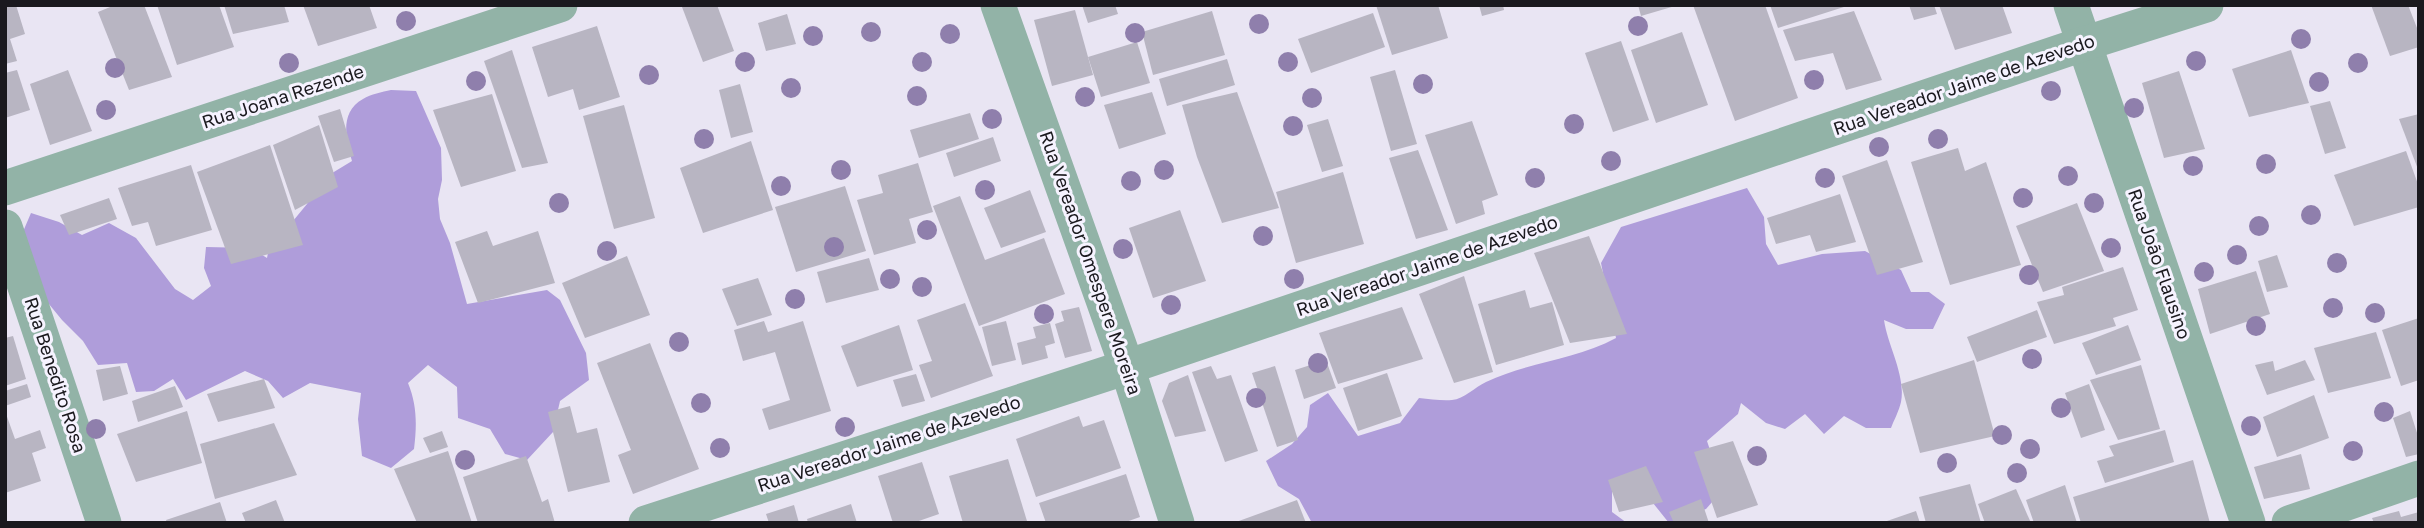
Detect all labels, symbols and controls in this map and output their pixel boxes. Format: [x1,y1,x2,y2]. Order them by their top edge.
street label: Rua Vereador Jaime de Azevedo [1830,29,2097,139]
street label: Rua Joana Rezende [199,59,366,133]
street label: Rua Vereador Omespere Moreira [1035,128,1147,398]
street label: Rua João Flausino [2124,186,2196,342]
street label: Rua Vereador Jaime de Azevedo [1293,210,1560,320]
street label: Rua Benedito Rosa [20,294,92,455]
street label: Rua Vereador Jaime de Azevedo [754,390,1023,496]

